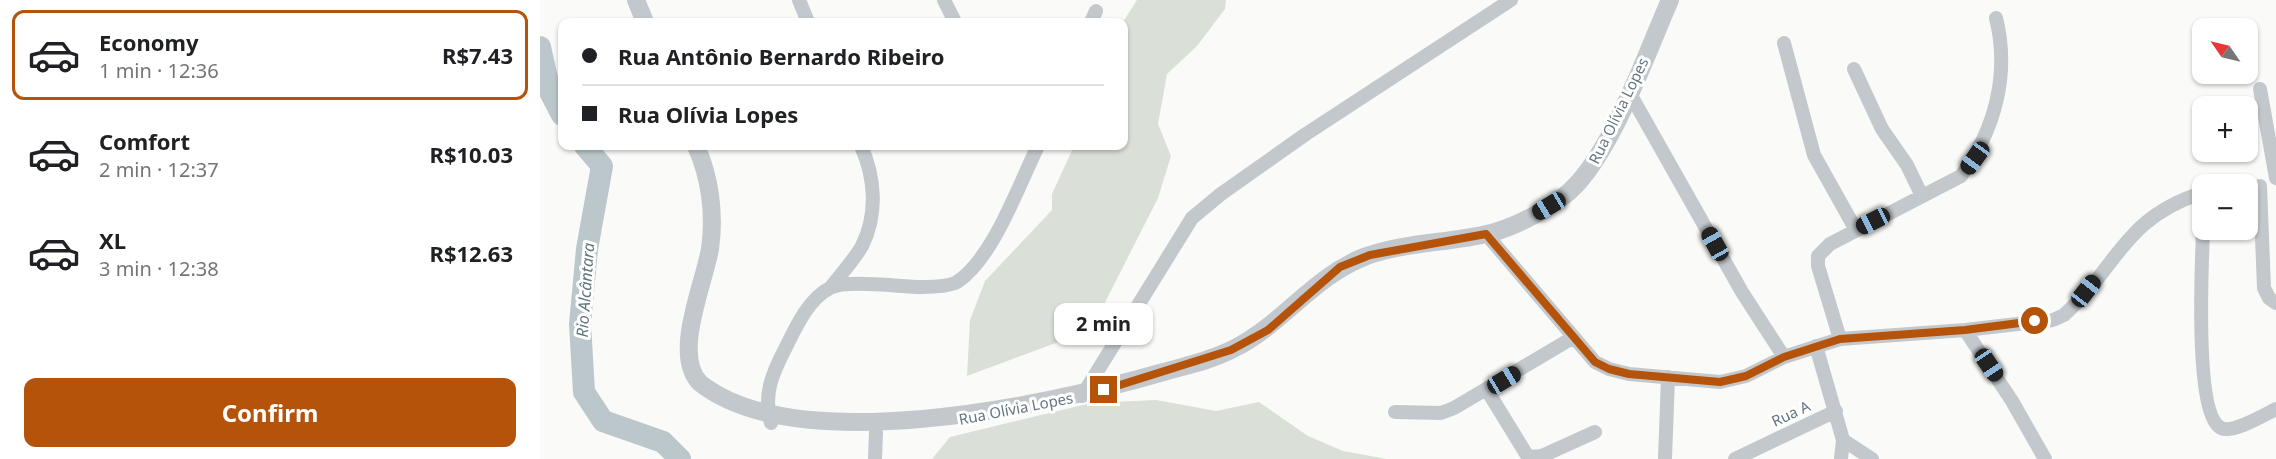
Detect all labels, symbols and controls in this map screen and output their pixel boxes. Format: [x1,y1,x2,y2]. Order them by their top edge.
north arrow [2192,18,2258,84]
map controls [2192,18,2258,240]
text: Economy [99,27,198,57]
icon: car [27,28,81,82]
text: R$7.43 [442,40,513,70]
text: Rua Antônio Bernardo Ribeiro [618,41,944,71]
street label: Rua Olívia Lopes [1584,54,1653,167]
text: 1 min · 12:36 [99,57,219,84]
button: + [2192,96,2258,162]
text: Rua Olívia Lopes [618,99,798,129]
text: Comfort [99,126,190,156]
icon: car [27,127,81,181]
car [1957,138,1993,178]
text: R$10.03 [429,139,513,169]
text: 2 min · 12:37 [99,156,219,183]
button: − [2192,174,2258,240]
car [1529,189,1569,223]
car [1853,205,1893,237]
car [1698,224,1732,264]
text: XL [99,225,126,255]
icon: car [27,226,81,280]
text: R$12.63 [429,238,513,268]
water label: Rio Alcântara [571,242,599,338]
text: 3 min · 12:38 [99,255,219,282]
car [2068,271,2104,311]
callout: 2 min [1054,303,1154,345]
route start [2021,307,2048,334]
text: 2 min [1076,310,1131,337]
car [1971,345,2007,385]
car [1484,363,1524,397]
route end [1090,376,1117,403]
button: Confirm [24,378,516,447]
street label: Rua Olívia Lopes [957,387,1075,429]
street label: Rua A [1768,395,1814,431]

